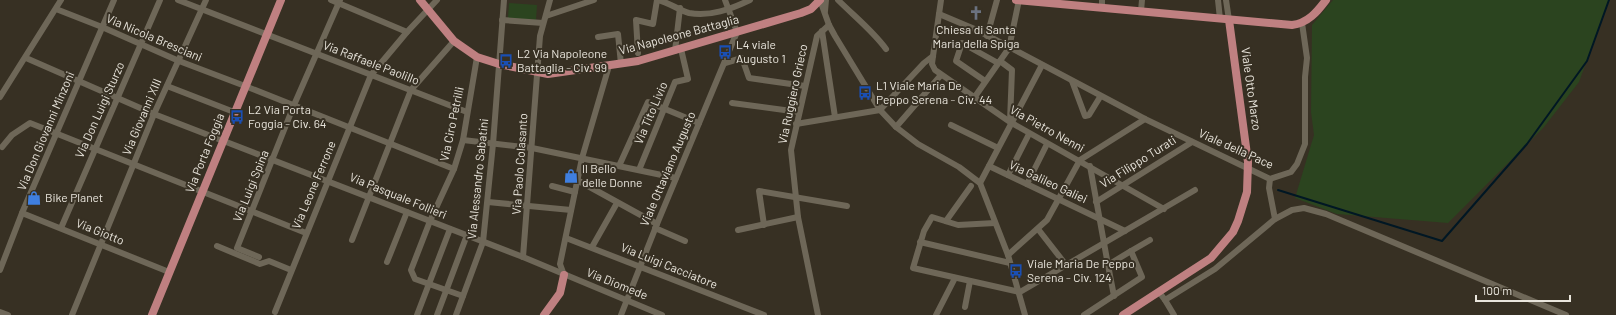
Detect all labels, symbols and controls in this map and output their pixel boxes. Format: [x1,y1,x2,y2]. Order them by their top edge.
church icon: Chiesa di Santa Maria della Spiga [968,5,984,21]
street label: Via Nicola Bresciani [104,11,204,64]
street label: Via Napoleone Battaglia [617,11,740,57]
place label: Chiesa di Santa Maria della Spiga [933,22,1019,50]
street label: Via Raffaele Paolillo [321,37,422,87]
place label: L4 viale Augusto 1 [736,37,786,65]
street label: Via Ruggiero Grieco [775,42,809,145]
bus stop icon: L4 viale Augusto 1 [717,44,733,60]
place label: L2 Via Napoleone Battaglia - Civ. 99 [517,46,607,74]
street label: Viale Otto Marzo [1239,46,1265,131]
bus stop icon: L2 Via Napoleone Battaglia - Civ. 99 [498,53,514,69]
street label: Via Don Luigi Sturzo [72,59,127,160]
street label: Via Don Giovanni Minzoni [14,69,76,192]
street label: Via Giovanni XIII [119,76,164,157]
place label: L1 Viale Maria De Peppo Serena - Civ. 44 [876,78,992,106]
street label: Via Tito Livio [631,79,670,146]
street label: Via Ciro Petrilli [436,85,466,162]
bus stop icon: L1 Viale Maria De Peppo Serena - Civ. 44 [857,85,873,101]
place label: L2 Via Porta Foggia - Civ. 64 [248,102,326,130]
street label: Via Pietro Nenni [1008,102,1087,154]
bus stop icon: L2 Via Porta Foggia - Civ. 64 [229,109,245,125]
street label: Viale Ottaviano Augusto [637,109,698,228]
street label: Via Porta Foggia [182,111,226,194]
street label: Via Paolo Colasanto [508,113,530,215]
street label: Via Alessandro Sabatini [464,118,490,240]
street label: Viale della Pace [1197,125,1276,171]
street label: Via Filippo Turati [1097,132,1178,190]
street label: Via Leone Ferrone [288,138,338,231]
street label: Via Luigi Spina [229,148,271,224]
street label: Via Galileo Galiei [1007,157,1090,205]
place label: Il Bello delle Donne [582,161,642,189]
shop icon: Il Bello delle Donne [563,168,579,184]
street label: Via Pasquale Follieri [348,169,449,221]
shop icon: Bike Planet [26,190,42,206]
place label: Bike Planet [45,190,103,204]
street label: Via Giotto [74,215,126,247]
street label: Via Luigi Cacciatore [619,239,720,291]
place label: Viale Maria De Peppo Serena - Civ. 124 [1027,256,1135,284]
bus stop icon: Viale Maria De Peppo Serena - Civ. 124 [1008,263,1024,279]
street label: Via Diomede [585,264,650,302]
scale bar [1476,277,1570,303]
text: 100 m [1482,283,1512,297]

